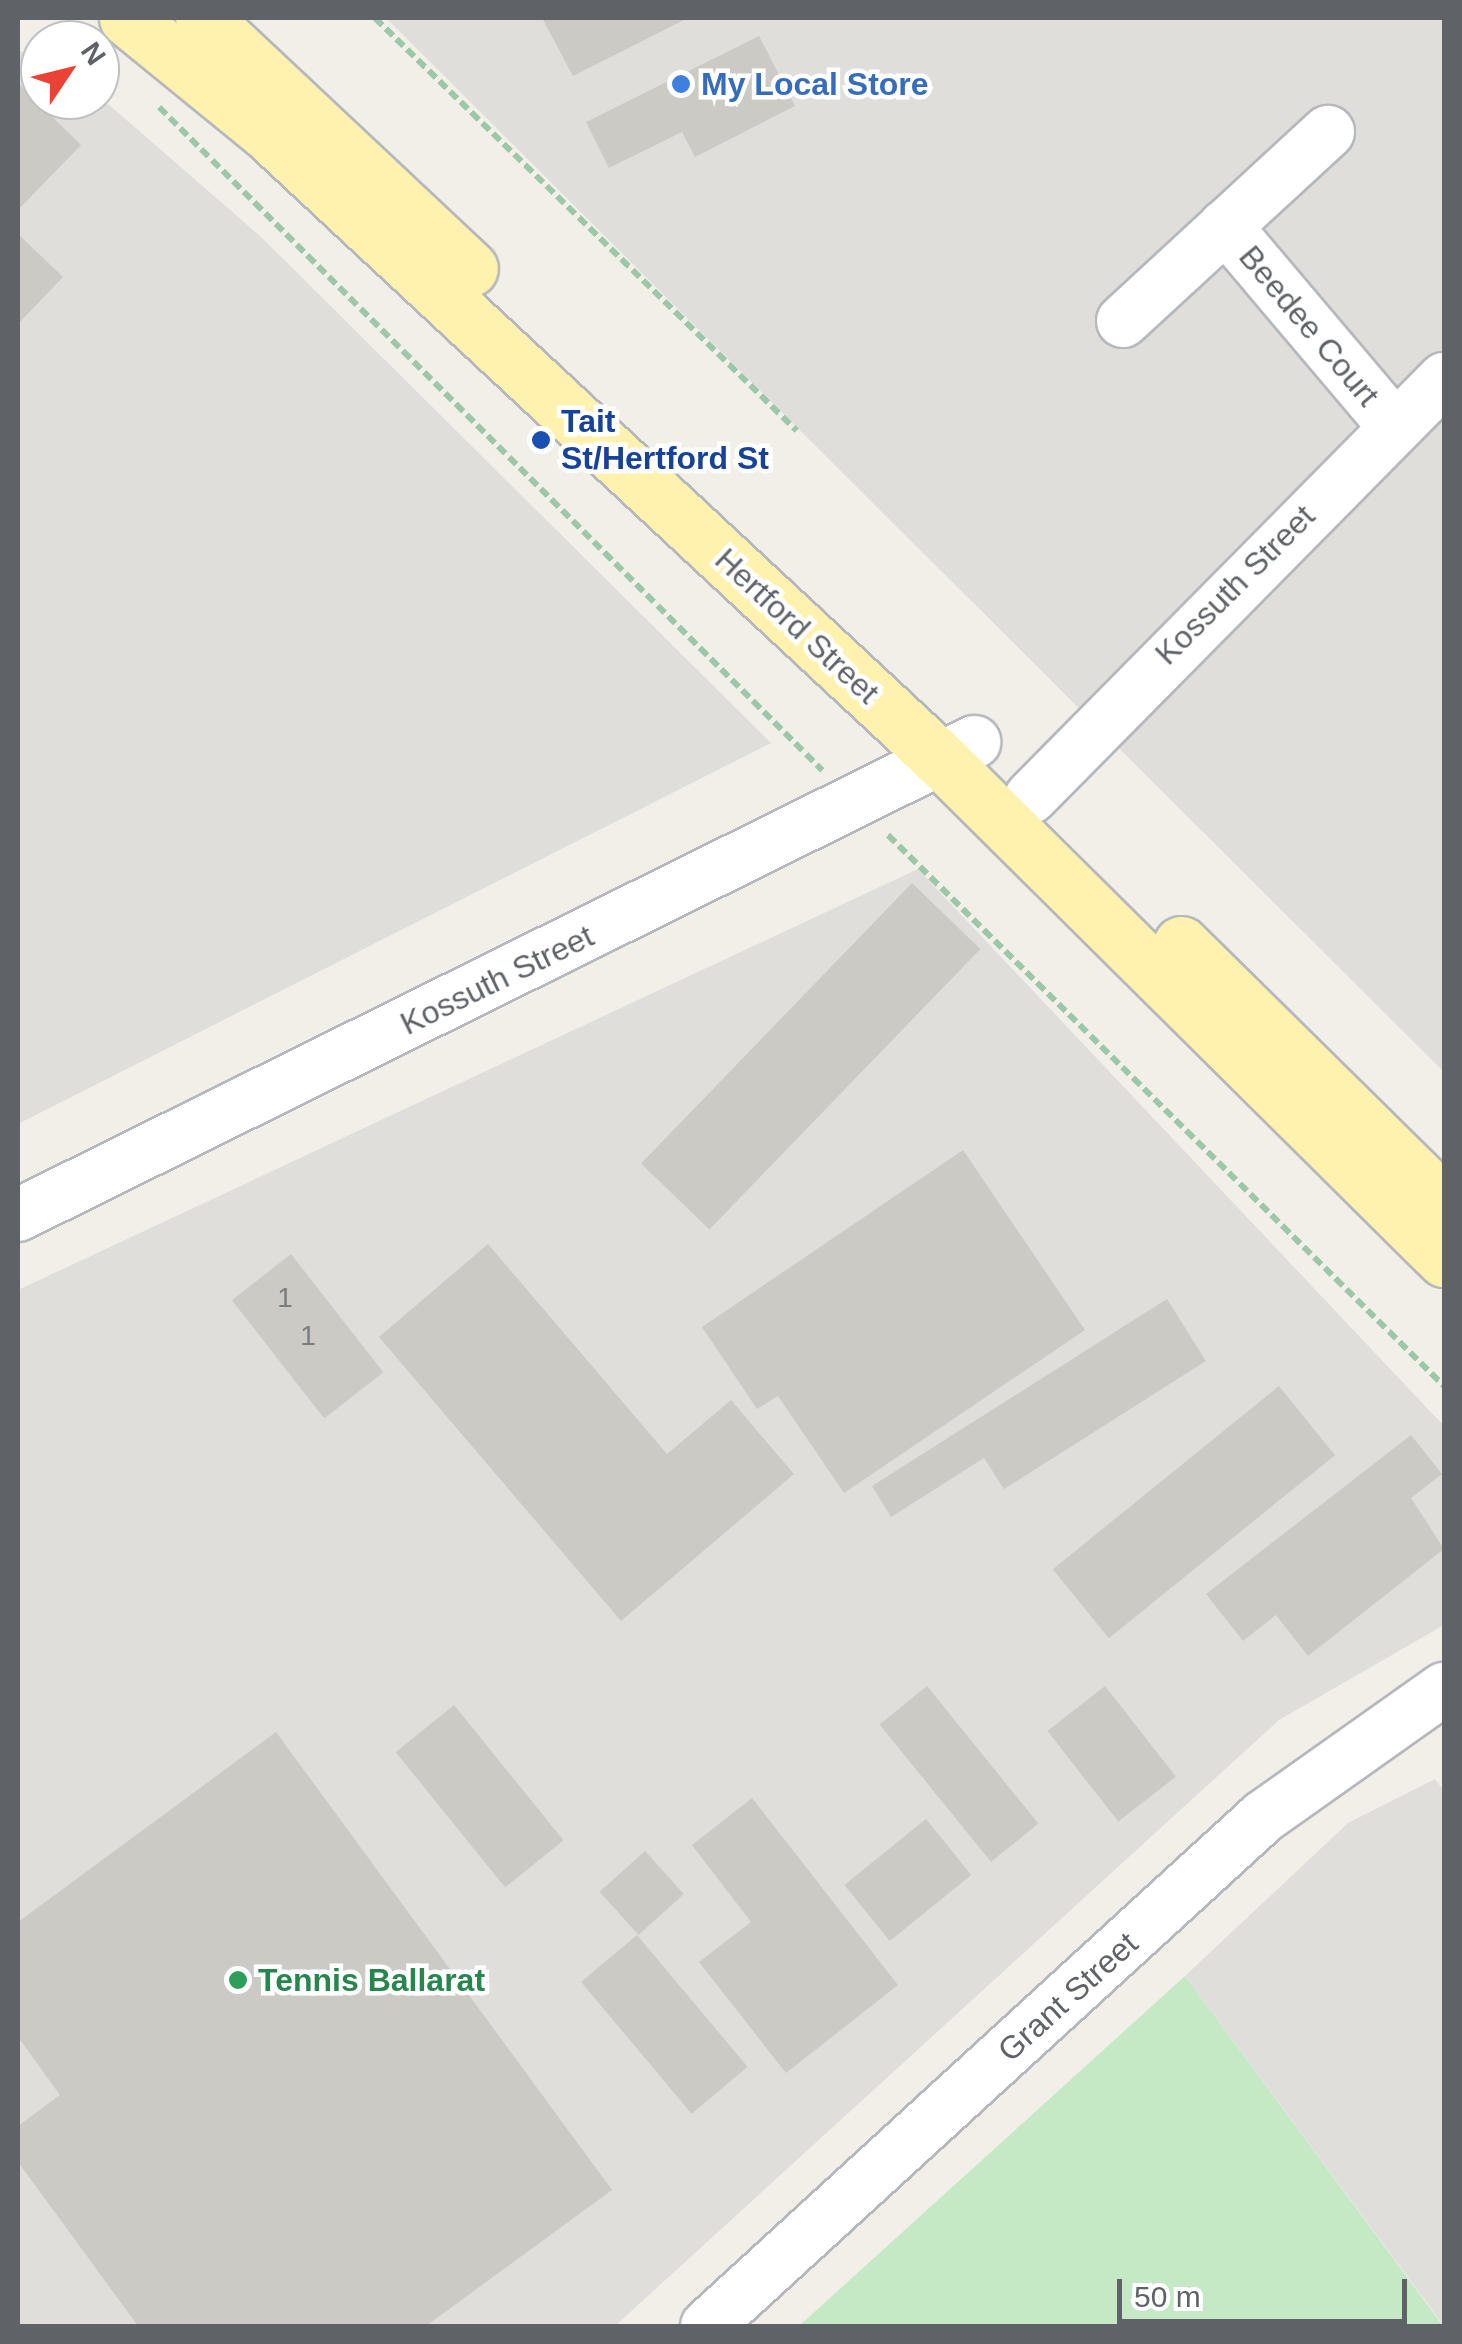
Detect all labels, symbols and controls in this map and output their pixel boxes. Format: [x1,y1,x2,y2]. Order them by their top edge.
north arrow [20,20,120,120]
text: N [75,36,112,71]
place label: My Local Store [701,65,929,103]
marker: My Local Store [670,73,692,95]
street label: Beedee Court [1231,238,1387,414]
place label: Tait St/Hertford St [561,403,769,478]
marker: Tait St/Hertford St [530,429,552,451]
street label: Kossuth Street [1147,497,1323,673]
street label: Hertford Street [707,540,887,712]
street label: Kossuth Street [394,917,600,1043]
house number: 1 [277,1281,293,1315]
house number: 1 [300,1319,316,1353]
street label: Grant Street [990,1924,1146,2070]
place label: Tennis Ballarat [258,1961,485,1999]
marker: Tennis Ballarat [227,1969,249,1991]
scale bar [1122,2259,1412,2321]
text: 50 m [1134,2280,1201,2313]

